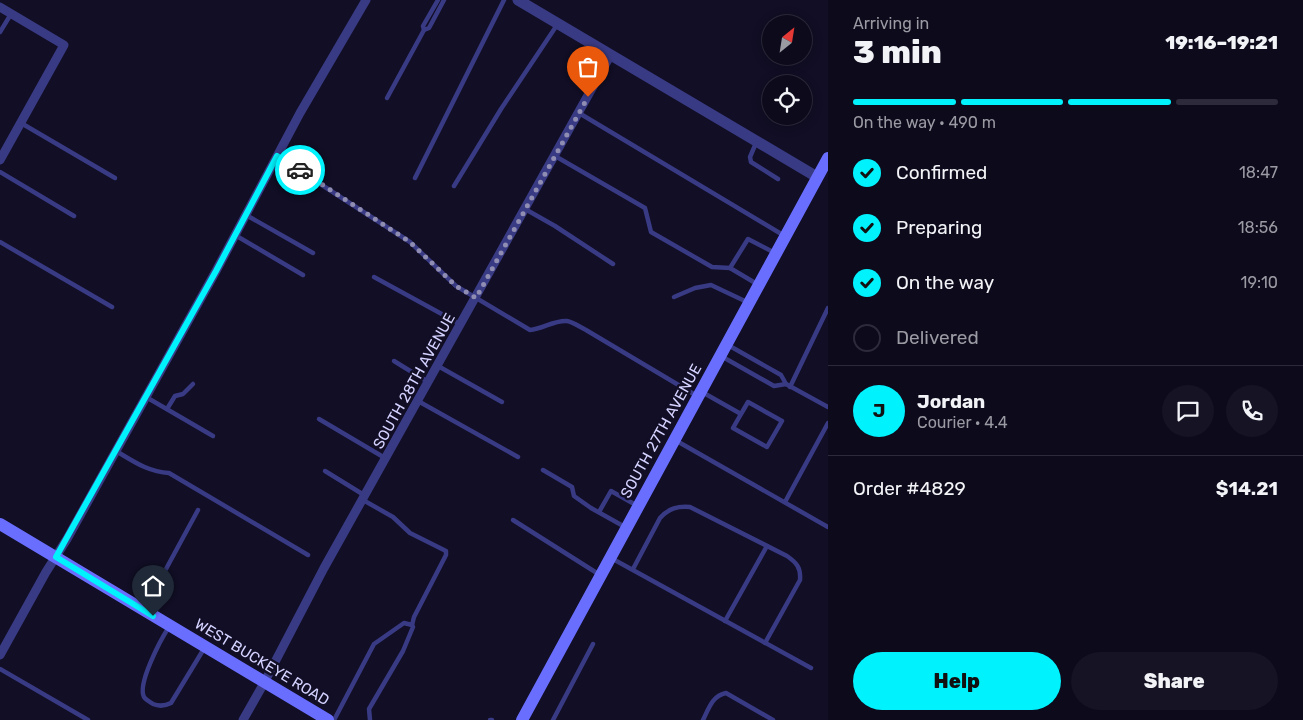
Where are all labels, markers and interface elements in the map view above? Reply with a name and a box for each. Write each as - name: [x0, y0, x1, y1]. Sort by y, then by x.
- text: Arriving in: [853, 14, 929, 33]
- north arrow: [762, 15, 812, 65]
- map controls: [762, 15, 812, 125]
- text: 19:16–19:21: [1165, 31, 1278, 54]
- text: 3 min: [853, 33, 942, 71]
- pin: [567, 46, 609, 97]
- icon: bag: [574, 53, 602, 81]
- button: locate: [762, 75, 812, 125]
- text: On the way · 490 m: [853, 113, 996, 132]
- courier: [275, 145, 325, 195]
- icon: car: [286, 156, 314, 184]
- icon: check: [853, 159, 881, 187]
- text: Confirmed: [896, 161, 987, 184]
- text: 18:47: [1239, 163, 1278, 182]
- icon: check: [853, 214, 881, 242]
- text: Preparing: [896, 216, 982, 239]
- text: 18:56: [1238, 218, 1278, 237]
- icon: check: [853, 269, 881, 297]
- text: On the way: [896, 271, 994, 294]
- text: 19:10: [1241, 273, 1278, 292]
- street label: SOUTH 28TH AVENUE: [369, 310, 459, 452]
- text: Delivered: [896, 326, 979, 349]
- street label: SOUTH 27TH AVENUE: [617, 361, 705, 501]
- button: chat: [1162, 385, 1214, 437]
- button: phone: [1226, 385, 1278, 437]
- text: Jordan: [917, 390, 985, 413]
- text: J: [873, 399, 885, 422]
- text: Courier · 4.4: [917, 413, 1008, 432]
- text: Order #4829: [853, 477, 966, 500]
- text: $14.21: [1216, 477, 1278, 500]
- pin: [132, 565, 174, 616]
- icon: home: [139, 572, 167, 600]
- street label: WEST BUCKEYE ROAD: [192, 615, 332, 709]
- button: Help: [853, 652, 1061, 710]
- button: Share: [1071, 652, 1278, 710]

